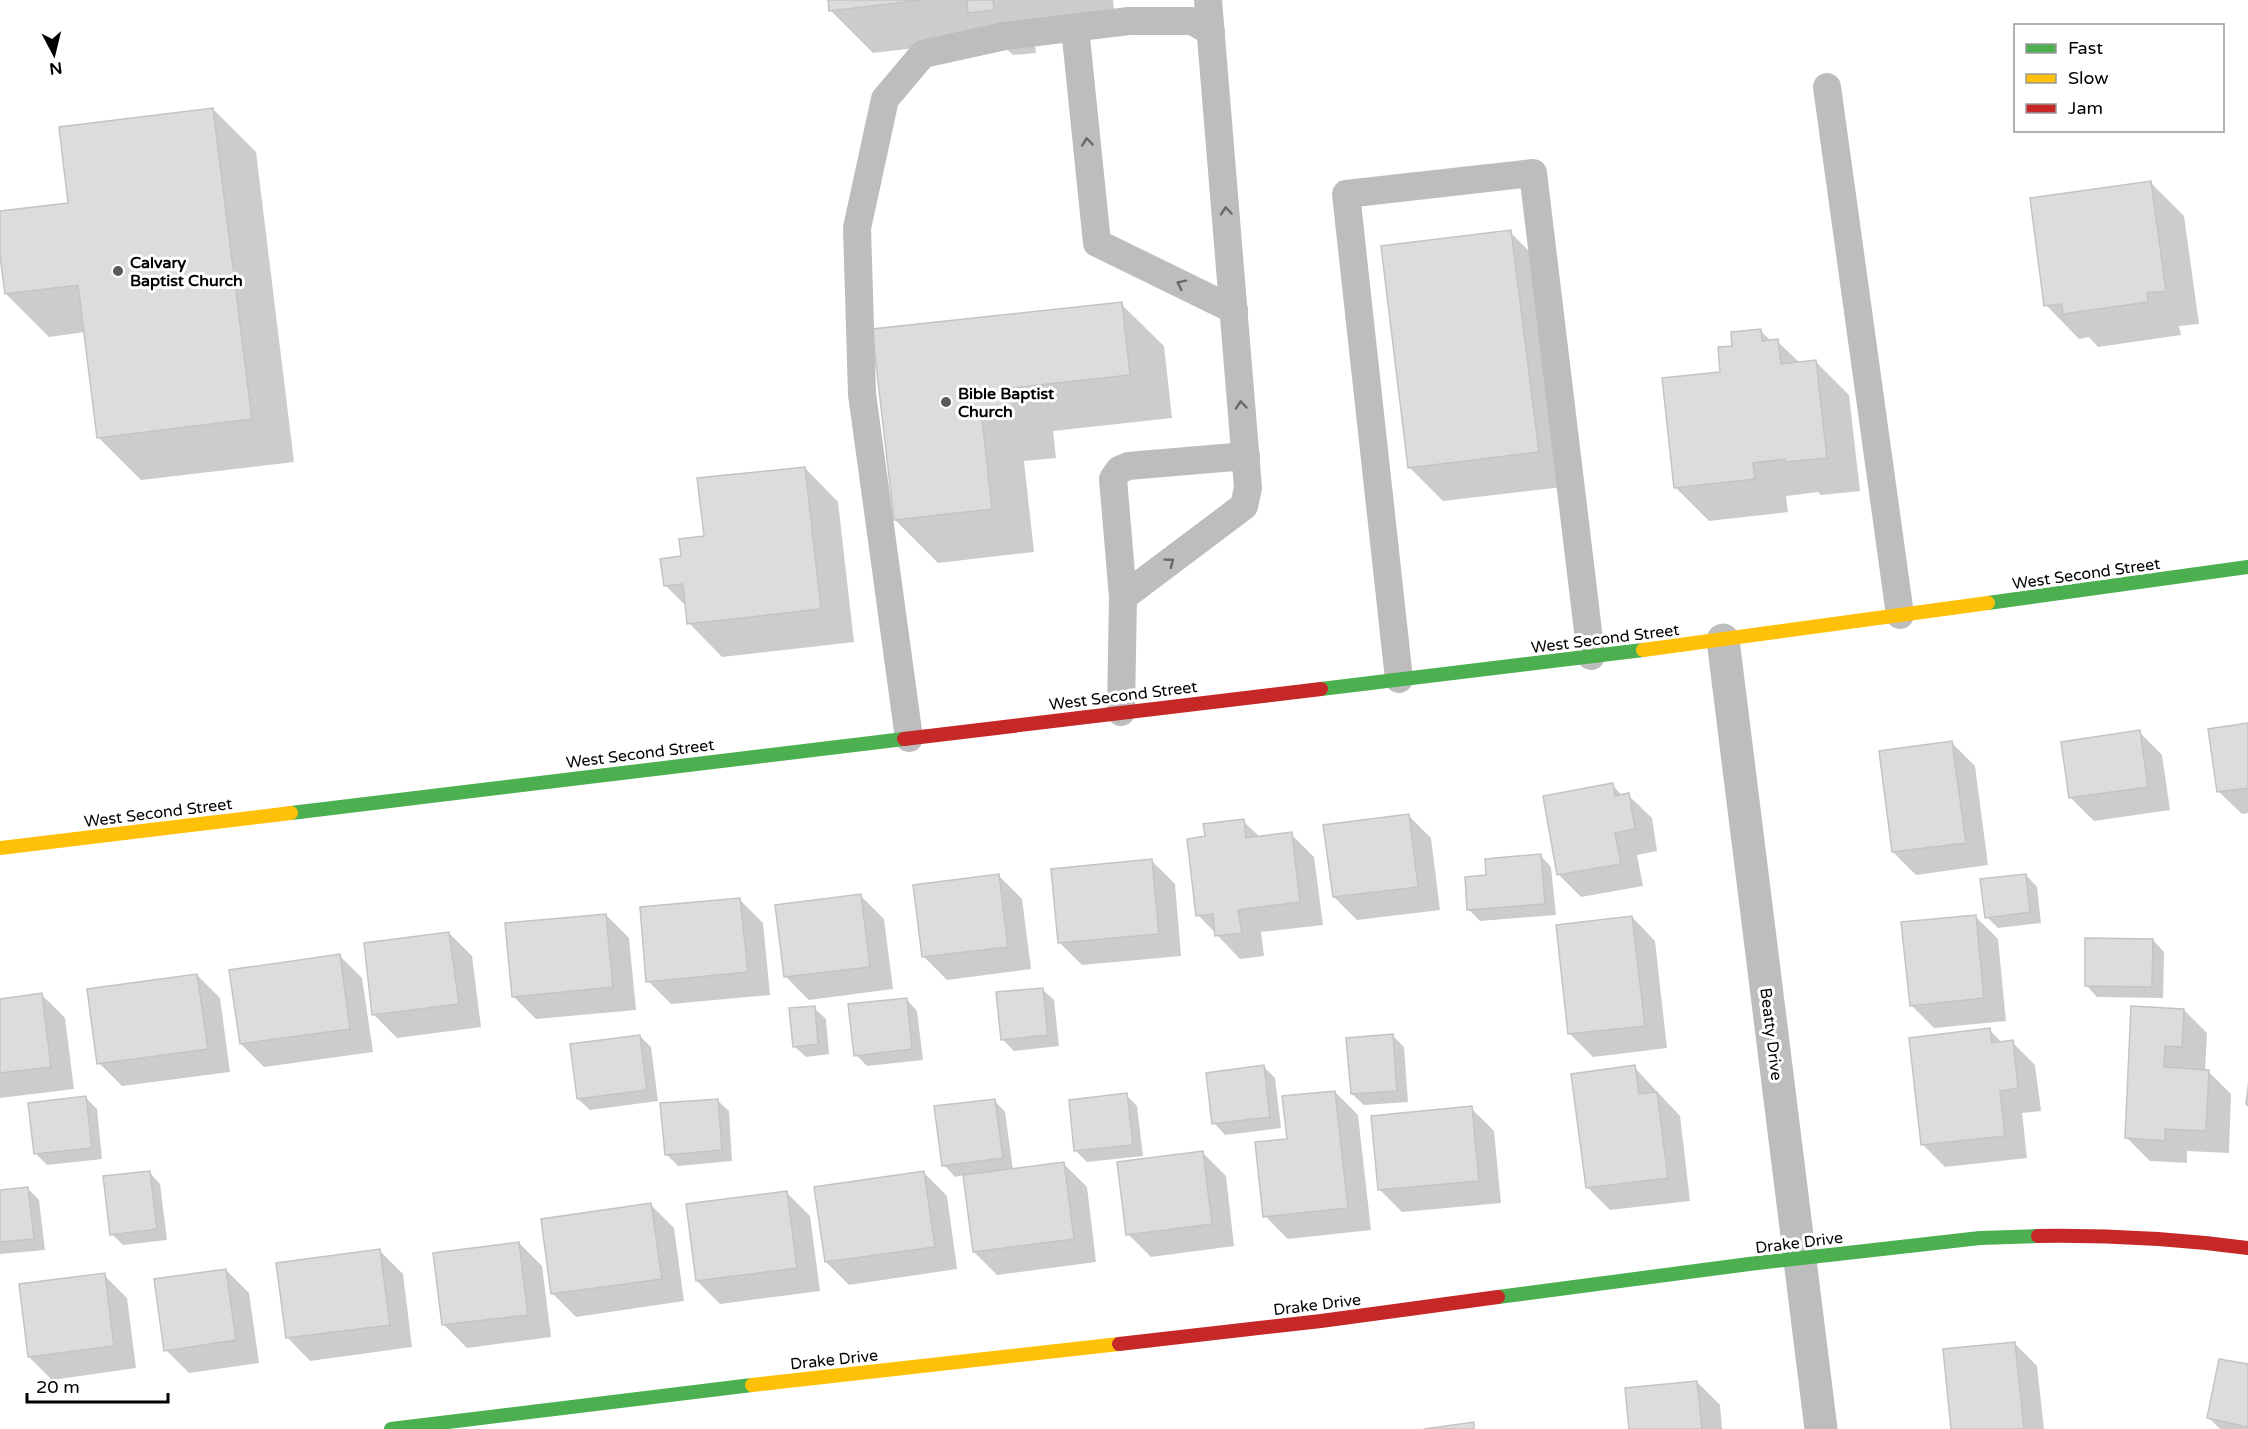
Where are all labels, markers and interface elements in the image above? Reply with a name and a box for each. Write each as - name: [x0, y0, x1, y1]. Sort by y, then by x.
- north arrow: [24, 24, 84, 84]
- legend: [2014, 24, 2224, 132]
- text: Fast: [2068, 37, 2103, 59]
- text: N: [48, 57, 63, 79]
- text: Slow: [2068, 67, 2109, 89]
- text: Jam: [2068, 97, 2103, 119]
- one-way arrow: [1081, 137, 1093, 146]
- one-way arrow: [1220, 206, 1233, 215]
- place label: Calvary Baptist Church: [130, 253, 243, 291]
- marker: Calvary Baptist Church: [111, 264, 125, 278]
- one-way arrow: [1177, 279, 1188, 291]
- place label: Bible Baptist Church: [958, 384, 1055, 422]
- marker: Bible Baptist Church: [939, 395, 953, 409]
- one-way arrow: [1235, 401, 1248, 410]
- street label: West Second Street: [2011, 554, 2161, 594]
- one-way arrow: [1163, 559, 1174, 570]
- street label: West Second Street: [1530, 620, 1680, 658]
- street label: West Second Street: [1048, 677, 1198, 715]
- street label: West Second Street: [565, 735, 715, 773]
- street label: West Second Street: [83, 794, 233, 832]
- street label: Beatty Drive: [1755, 987, 1787, 1082]
- street label: Drake Drive: [1754, 1228, 1844, 1258]
- street label: Drake Drive: [1272, 1290, 1362, 1320]
- street label: Drake Drive: [789, 1345, 879, 1375]
- scale bar: [27, 1366, 168, 1404]
- text: 20 m: [36, 1376, 80, 1398]

